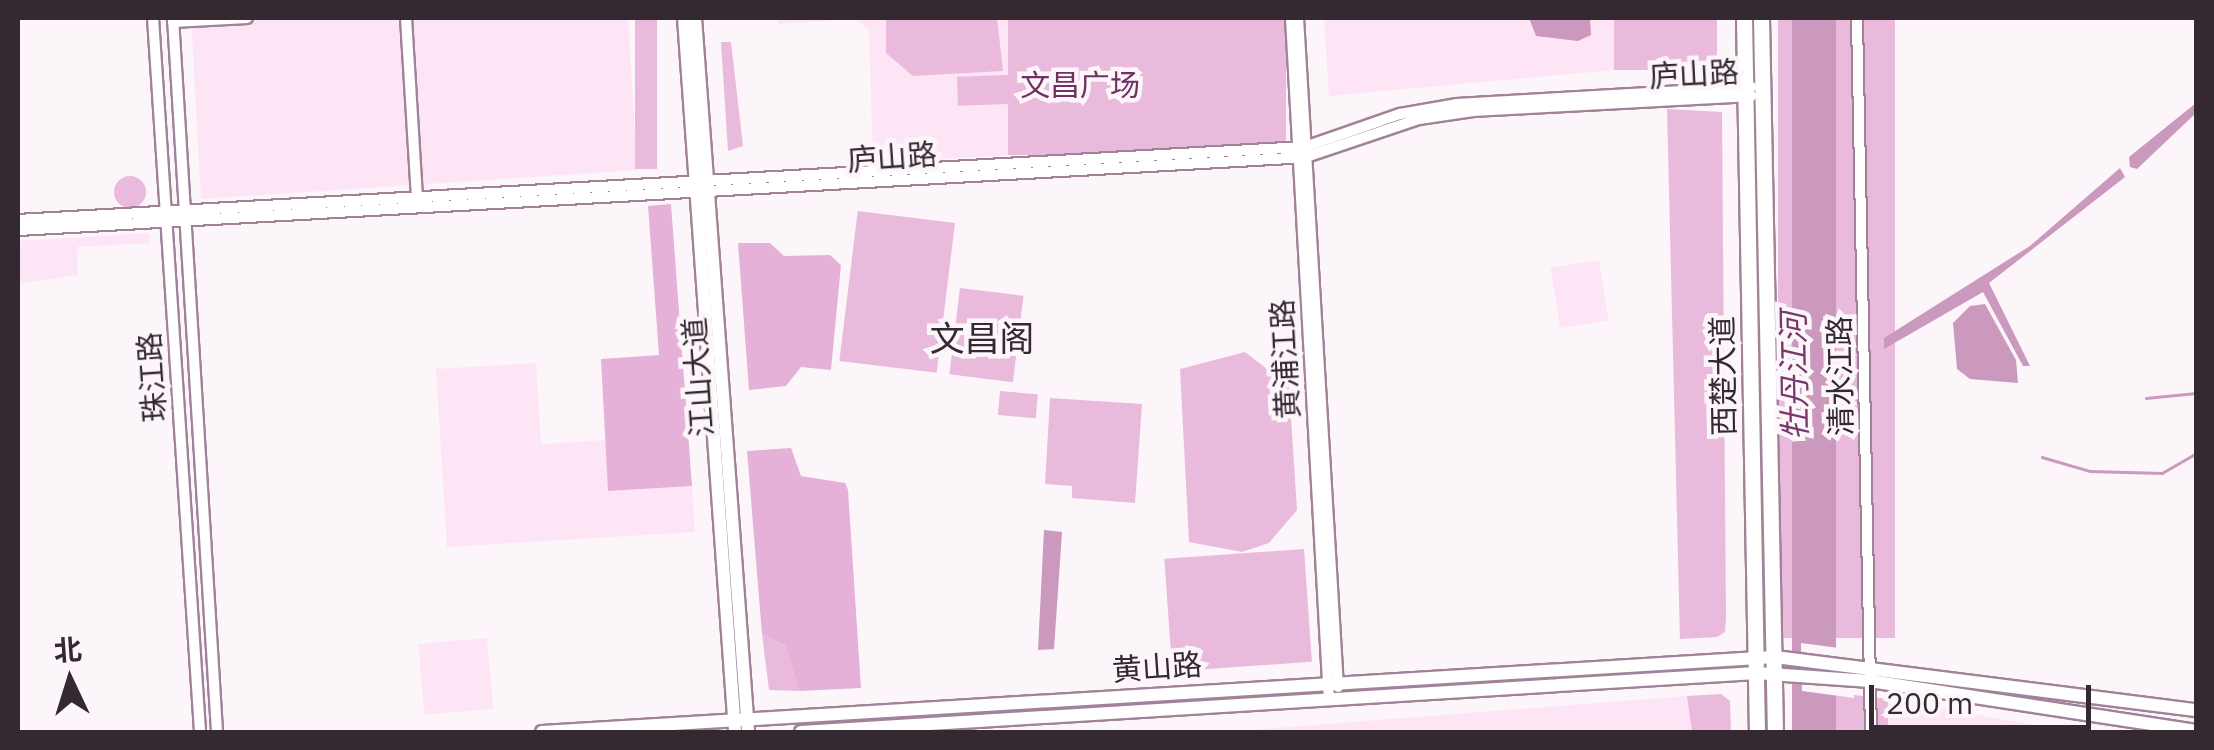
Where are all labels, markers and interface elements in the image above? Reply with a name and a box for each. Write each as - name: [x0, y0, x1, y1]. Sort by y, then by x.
- street label: 庐山路: [1648, 54, 1740, 94]
- park label: 文昌广场: [1020, 67, 1140, 103]
- street label: 庐山路: [846, 136, 938, 178]
- street label: 黄浦江路: [1264, 298, 1306, 420]
- water label: 牡丹江河: [1774, 312, 1814, 440]
- street label: 江山大道: [676, 316, 720, 438]
- street label: 西楚大道: [1704, 316, 1742, 436]
- street label: 清水江路: [1821, 316, 1859, 436]
- district label: 文昌阁: [930, 317, 1034, 359]
- street label: 珠江路: [131, 331, 173, 423]
- north arrow: [20, 630, 120, 730]
- text: 北: [53, 630, 83, 669]
- street label: 黄山路: [1111, 646, 1203, 688]
- scale bar: [1874, 665, 2096, 727]
- text: 200 m: [1886, 683, 1973, 722]

